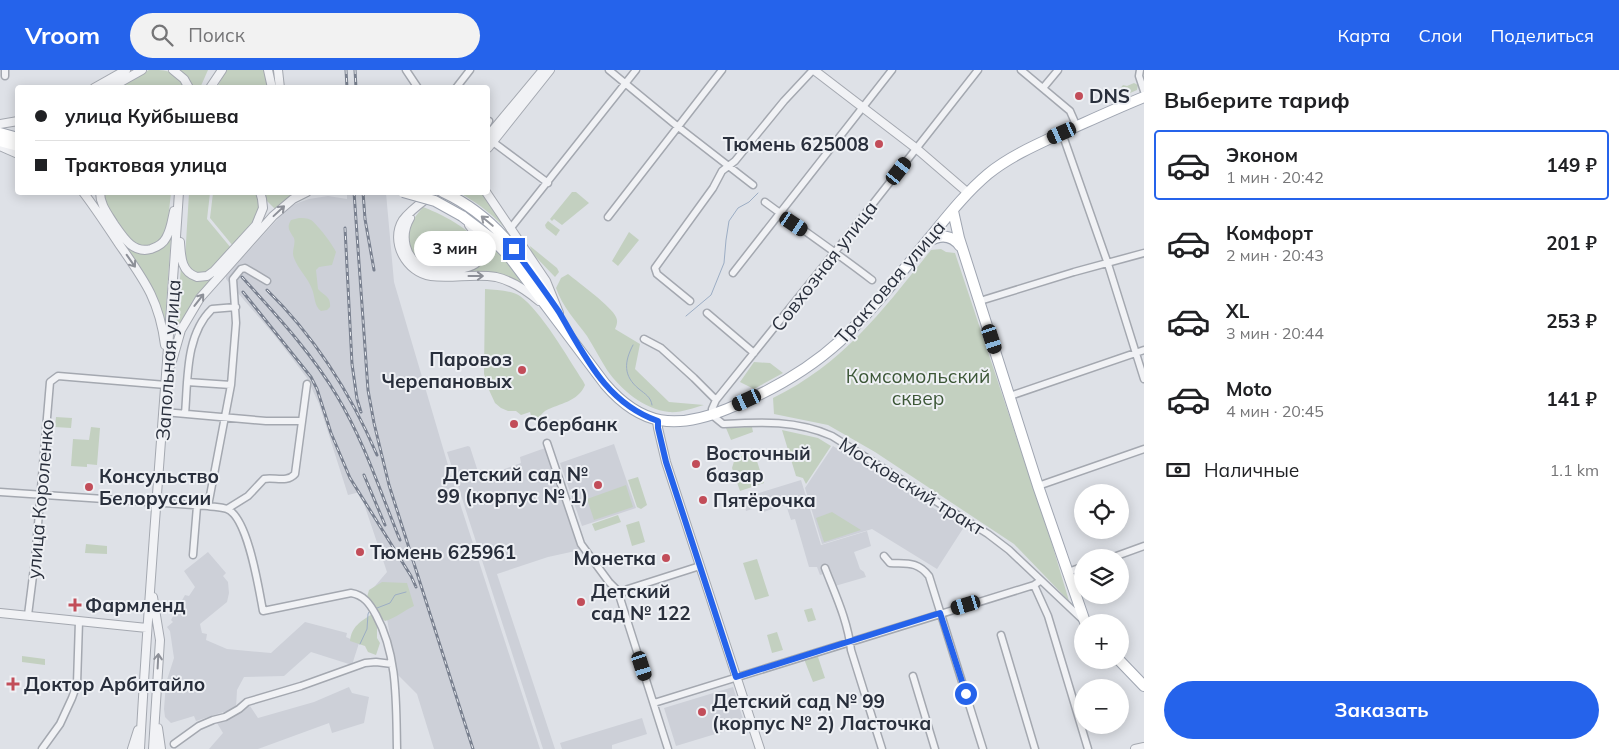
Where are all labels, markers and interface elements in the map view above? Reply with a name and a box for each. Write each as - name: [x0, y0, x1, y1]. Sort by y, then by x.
- search box: [130, 13, 480, 58]
- text: Vroom: [25, 20, 100, 50]
- icon: search: [148, 21, 176, 49]
- text: Поиск: [188, 23, 245, 47]
- text: Карта: [1338, 24, 1390, 47]
- text: Слои: [1418, 24, 1463, 47]
- text: Поделиться: [1491, 24, 1594, 47]
- place label: DNS: [1089, 84, 1130, 108]
- text: Выберите тариф: [1164, 86, 1350, 114]
- marker: DNS: [1073, 90, 1085, 102]
- text: улица Куйбышева: [65, 104, 239, 128]
- car: [1045, 120, 1078, 146]
- place label: Тюмень 625008: [723, 132, 869, 156]
- marker: Тюмень 625008: [873, 138, 885, 150]
- icon: car: [1166, 143, 1211, 188]
- text: Эконом: [1226, 143, 1298, 167]
- text: Трактовая улица: [65, 153, 227, 177]
- text: 149 ₽: [1546, 153, 1597, 177]
- car: [883, 155, 914, 187]
- text: 1 мин · 20:42: [1226, 167, 1324, 187]
- street label: Совхозная улица: [766, 196, 882, 336]
- one-way arrow: [273, 205, 285, 217]
- car: [777, 209, 810, 239]
- one-way arrow: [481, 215, 494, 226]
- street label: Трактовая улица: [830, 215, 950, 349]
- icon: car: [1166, 221, 1211, 266]
- text: Комфорт: [1226, 221, 1313, 245]
- text: 201 ₽: [1546, 231, 1597, 255]
- callout: 3 мин: [414, 232, 496, 266]
- text: 3 мин: [433, 238, 477, 258]
- route end: [503, 238, 525, 260]
- text: 2 мин · 20:43: [1226, 245, 1324, 265]
- one-way arrow: [126, 254, 136, 268]
- one-way arrow: [467, 271, 483, 281]
- street label: Запольная улица: [150, 279, 186, 441]
- one-way arrow: [194, 294, 205, 307]
- icon: car: [1166, 299, 1211, 344]
- text: XL: [1226, 299, 1249, 323]
- text: 253 ₽: [1546, 309, 1597, 333]
- car: [980, 322, 1003, 356]
- text: 3 мин · 20:44: [1226, 323, 1324, 343]
- place label: Паровоз Черепановых: [381, 347, 512, 393]
- marker: Паровоз Черепановых: [516, 364, 528, 376]
- park label: Комсомольский сквер: [846, 364, 990, 410]
- icon: car: [1166, 377, 1211, 422]
- text: Moto: [1226, 377, 1272, 401]
- car: [730, 387, 763, 413]
- text: 141 ₽: [1546, 387, 1597, 411]
- text: 4 мин · 20:45: [1226, 401, 1324, 421]
- place label: Сбербанк: [524, 412, 618, 436]
- street label: улица Короленко: [21, 418, 59, 580]
- marker: Сбербанк: [508, 418, 520, 430]
- street label: Московский тракт: [835, 432, 989, 541]
- place label: Восточный базар: [706, 441, 811, 487]
- icon: cash: [1164, 456, 1192, 484]
- marker: Восточный базар: [690, 458, 702, 470]
- text: Наличные: [1204, 458, 1299, 482]
- text: 1.1 km: [1550, 460, 1599, 480]
- place label: Детский сад № 99 (корпус № 1): [437, 462, 588, 508]
- place label: Консульство Белоруссии: [99, 464, 219, 510]
- marker: Детский сад № 99 (корпус № 1): [592, 479, 604, 491]
- marker: Консульство Белоруссии: [83, 481, 95, 493]
- map controls: [1074, 484, 1129, 734]
- button: locate: [1074, 484, 1129, 539]
- place label: Пятёрочка: [713, 488, 816, 512]
- marker: Пятёрочка: [697, 494, 709, 506]
- place label: Тюмень 625961: [370, 540, 516, 564]
- marker: Тюмень 625961: [354, 546, 366, 558]
- place label: Монетка: [573, 546, 656, 570]
- button: layers: [1074, 549, 1129, 604]
- marker: Монетка: [660, 552, 672, 564]
- place label: Детский сад № 122: [591, 579, 691, 625]
- place label: Фармленд: [85, 593, 186, 617]
- car: [949, 593, 982, 617]
- marker: Детский сад № 122: [575, 596, 587, 608]
- marker: Фармленд: [69, 599, 81, 611]
- button: +: [1074, 614, 1129, 669]
- car: [630, 649, 653, 683]
- one-way arrow: [154, 653, 163, 669]
- place label: Доктор Арбитайло: [24, 672, 205, 696]
- marker: Доктор Арбитайло: [6, 677, 20, 691]
- button: −: [1074, 679, 1129, 734]
- button: Заказать: [1164, 681, 1599, 739]
- route start: [955, 683, 977, 705]
- place label: Детский сад № 99 (корпус № 2) Ласточка: [712, 689, 931, 735]
- marker: Детский сад № 99 (корпус № 2) Ласточка: [696, 706, 708, 718]

